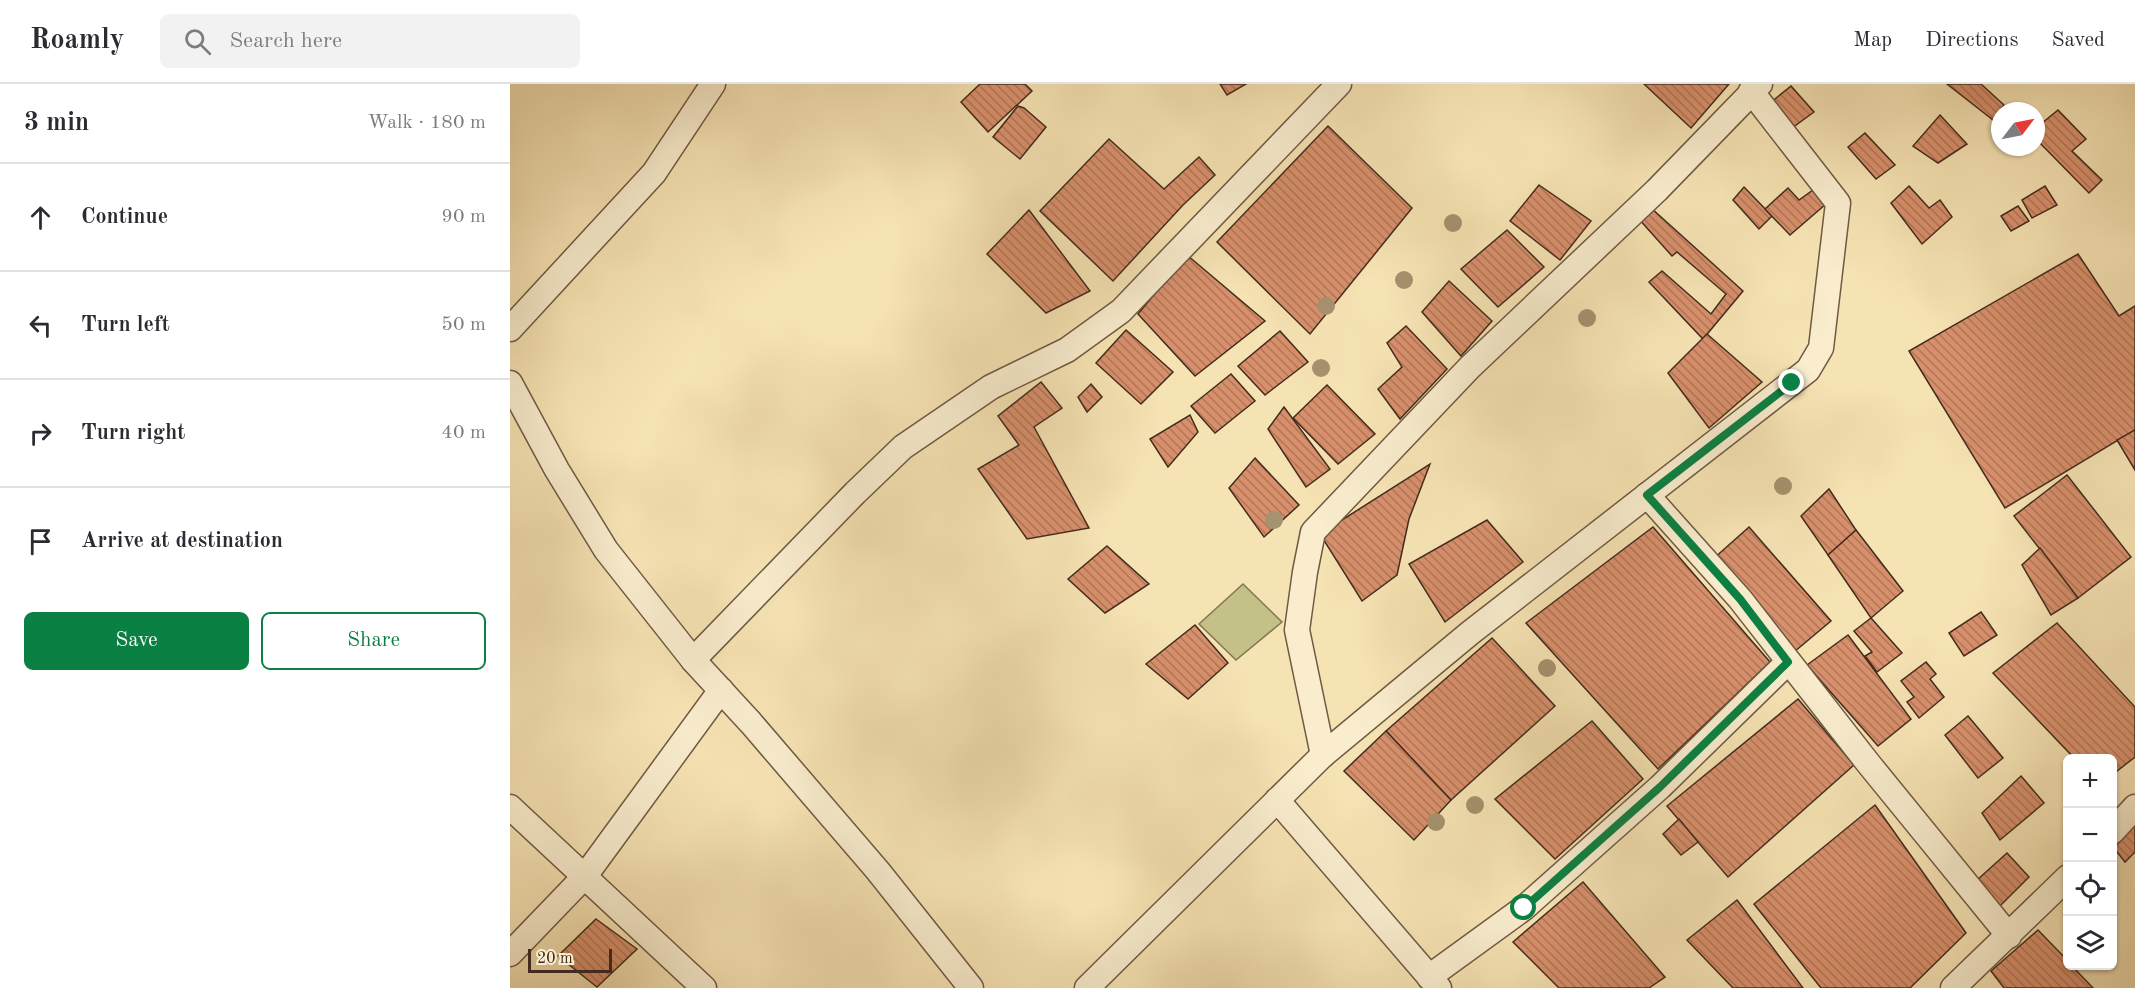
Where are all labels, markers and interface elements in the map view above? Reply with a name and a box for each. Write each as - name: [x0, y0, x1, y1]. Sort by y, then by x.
- search box: [160, 14, 580, 68]
- icon: search: [181, 25, 214, 58]
- text: Roamly: [30, 27, 124, 55]
- text: Search here: [229, 30, 342, 52]
- text: Map: [1853, 30, 1892, 51]
- text: Directions: [1925, 30, 2019, 51]
- text: Saved: [2052, 30, 2105, 51]
- north arrow: [1991, 102, 2045, 156]
- text: 3 min: [24, 110, 89, 136]
- text: Walk · 180 m: [367, 113, 486, 133]
- icon: ahead: [24, 201, 57, 234]
- text: Continue: [81, 206, 168, 228]
- text: 90 m: [441, 207, 486, 227]
- icon: left: [24, 309, 57, 342]
- text: Turn left: [81, 314, 170, 336]
- text: 50 m: [441, 315, 486, 335]
- route end: [1778, 369, 1804, 395]
- icon: right: [24, 417, 57, 450]
- text: Turn right: [81, 422, 185, 444]
- text: 40 m: [441, 423, 486, 443]
- icon: arrive: [24, 525, 57, 558]
- text: Arrive at destination: [81, 530, 283, 552]
- button: Save: [24, 612, 249, 670]
- button: Share: [261, 612, 486, 670]
- map controls: [2063, 754, 2117, 970]
- button: +: [2063, 754, 2117, 808]
- button: −: [2063, 808, 2117, 862]
- button: locate: [2063, 862, 2117, 916]
- route start: [1510, 894, 1536, 920]
- button: layers: [2063, 916, 2117, 970]
- scale bar: [528, 946, 612, 974]
- text: 20 m: [537, 951, 573, 967]

